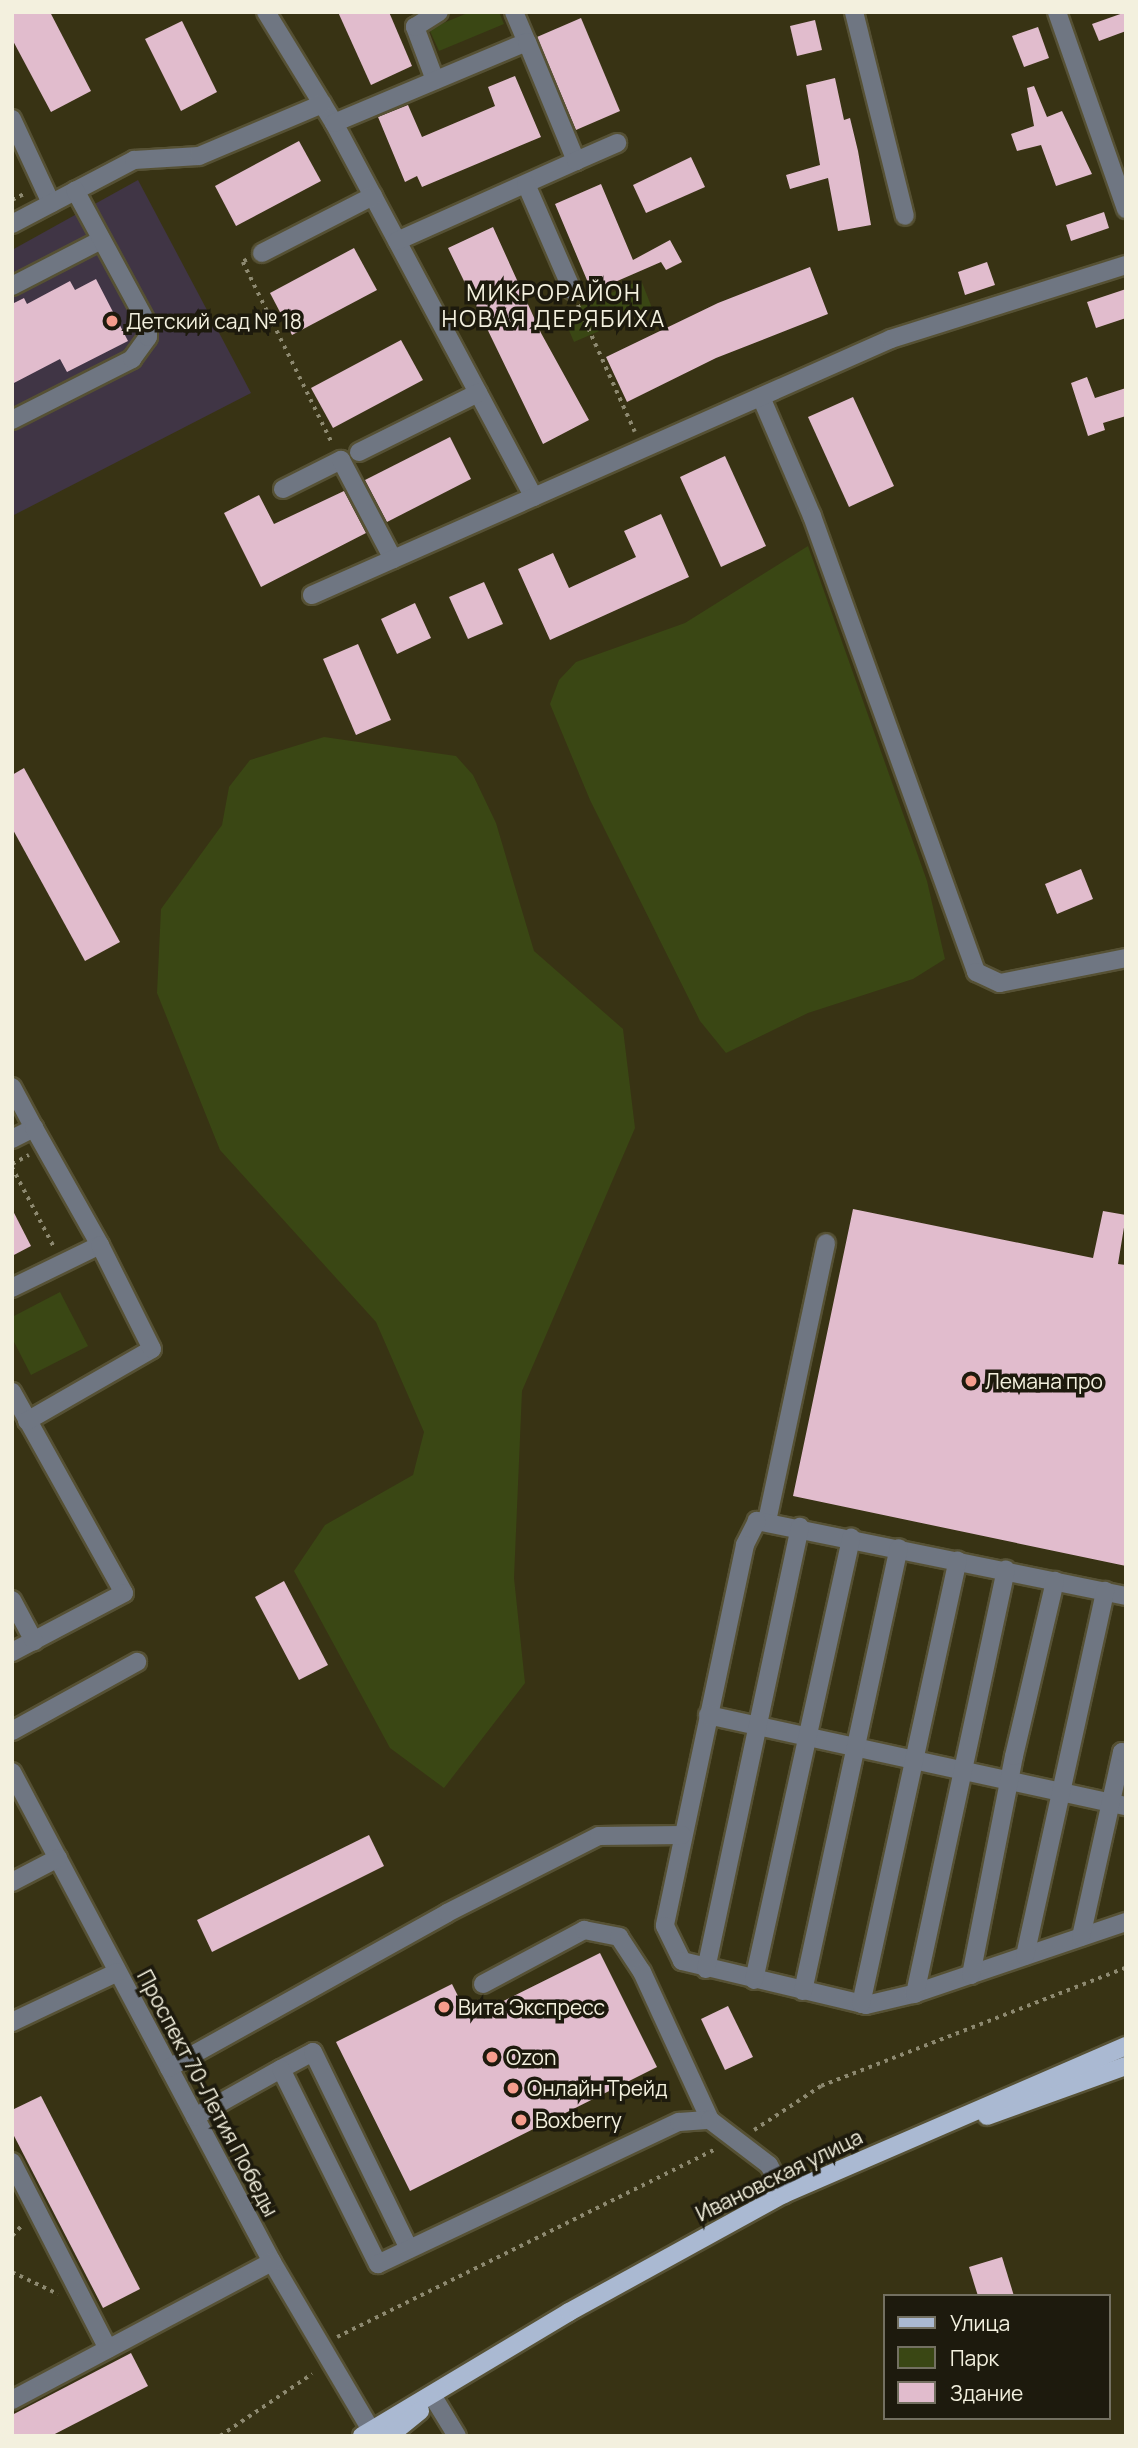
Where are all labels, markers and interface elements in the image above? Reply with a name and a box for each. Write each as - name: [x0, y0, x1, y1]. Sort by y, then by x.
- district label: МИКРОРАЙОН НОВАЯ ДЕРЯБИХА: [443, 278, 665, 332]
- place label: Детский сад № 18: [126, 308, 302, 334]
- marker: Детский сад № 18: [104, 313, 120, 329]
- place label: Лемана про: [985, 1368, 1103, 1394]
- marker: Лемана про: [963, 1373, 979, 1389]
- street label: Проспект 70-Летия Победы: [132, 1965, 284, 2221]
- place label: Вита Экспресс: [458, 1994, 605, 2020]
- marker: Вита Экспресс: [436, 1999, 452, 2015]
- place label: Ozon: [506, 2044, 556, 2070]
- marker: Ozon: [484, 2049, 500, 2065]
- place label: Онлайн Трейд: [527, 2075, 668, 2101]
- marker: Онлайн Трейд: [505, 2080, 521, 2096]
- place label: Boxberry: [535, 2107, 622, 2133]
- marker: Boxberry: [513, 2112, 529, 2128]
- street label: Ивановская улица: [692, 2124, 866, 2226]
- legend: [883, 2294, 1110, 2420]
- text: Улица: [950, 2309, 1010, 2337]
- text: Парк: [950, 2344, 999, 2372]
- text: Здание: [950, 2379, 1023, 2407]

